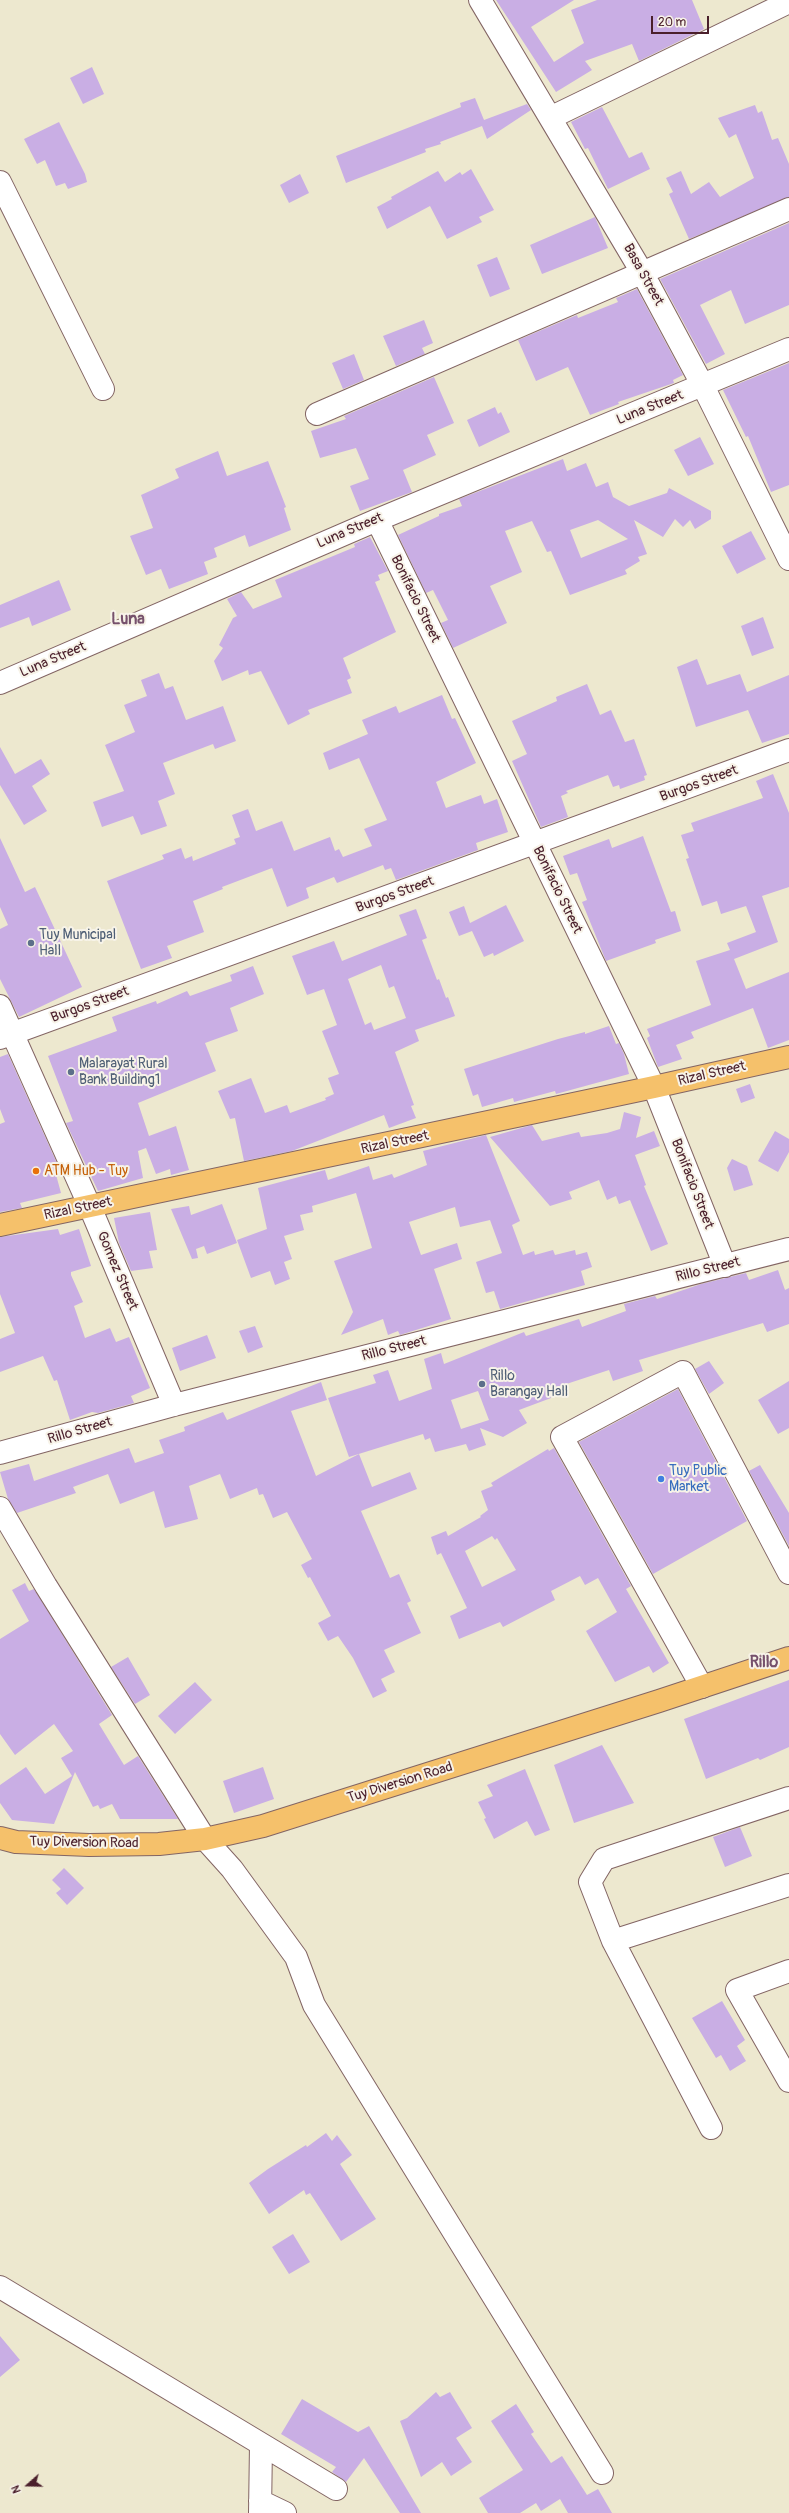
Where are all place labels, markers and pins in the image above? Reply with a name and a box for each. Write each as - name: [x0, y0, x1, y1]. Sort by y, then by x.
- place label: Tuy Municipal Hall: [39, 927, 116, 960]
- marker: Tuy Municipal Hall: [26, 938, 36, 948]
- place label: Malarayat Rural Bank Building1: [79, 1056, 168, 1088]
- marker: Malarayat Rural Bank Building1: [66, 1067, 76, 1077]
- place label: ATM Hub - Tuy: [44, 1163, 128, 1179]
- marker: ATM Hub - Tuy: [31, 1166, 41, 1176]
- place label: Rillo Barangay Hall: [490, 1368, 568, 1400]
- marker: Rillo Barangay Hall: [477, 1379, 487, 1389]
- place label: Tuy Public Market: [669, 1463, 727, 1496]
- marker: Tuy Public Market: [656, 1474, 666, 1484]

